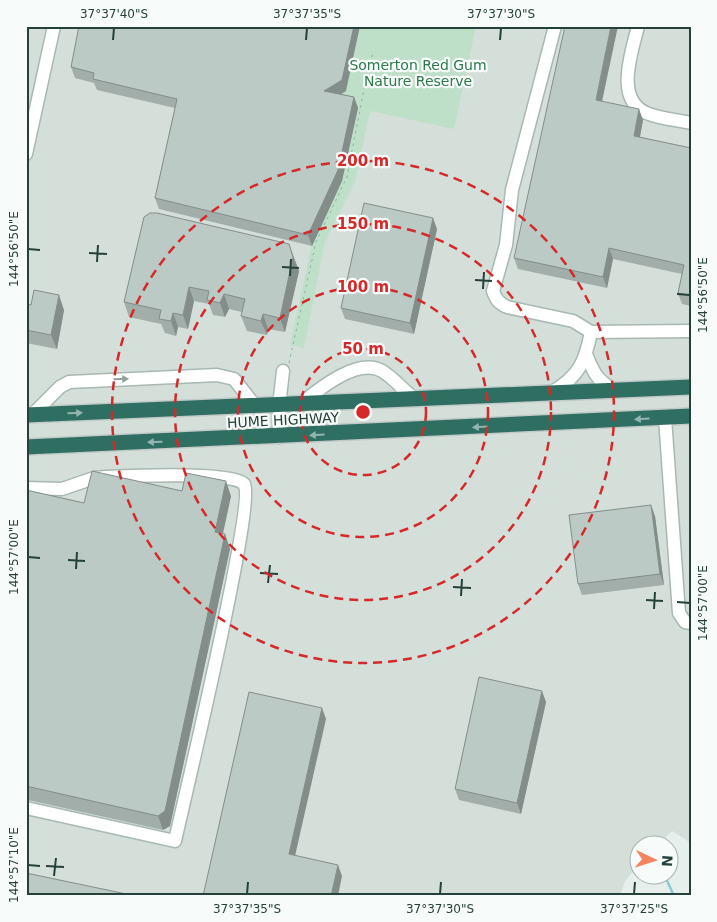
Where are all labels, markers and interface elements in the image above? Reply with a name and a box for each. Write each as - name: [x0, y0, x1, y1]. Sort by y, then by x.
- text: 37°37'40"S: [80, 7, 148, 21]
- text: 37°37'35"S: [273, 7, 341, 21]
- text: 37°37'30"S: [467, 7, 535, 21]
- park label: Somerton Red Gum Nature Reserve: [349, 57, 487, 89]
- text: 200 m: [337, 152, 389, 170]
- text: 144°56'50"E: [7, 211, 21, 287]
- text: 150 m: [337, 215, 389, 233]
- text: 144°56'50"E: [696, 257, 710, 333]
- text: 100 m: [337, 278, 389, 296]
- text: 50 m: [342, 340, 384, 358]
- one-way arrow: [113, 375, 129, 383]
- centre of rings: [354, 403, 372, 421]
- one-way arrow: [67, 409, 83, 417]
- street label: HUME HIGHWAY: [227, 409, 340, 431]
- one-way arrow: [634, 415, 650, 423]
- one-way arrow: [471, 423, 487, 431]
- one-way arrow: [309, 431, 325, 439]
- one-way arrow: [147, 438, 163, 446]
- text: 144°57'00"E: [7, 519, 21, 595]
- text: 144°57'00"E: [696, 565, 710, 641]
- text: 144°57'10"E: [7, 827, 21, 903]
- north arrow: [630, 834, 680, 884]
- text: N: [659, 855, 675, 867]
- text: 37°37'35"S: [213, 902, 281, 916]
- text: 37°37'30"S: [406, 902, 474, 916]
- text: 37°37'25"S: [600, 902, 668, 916]

